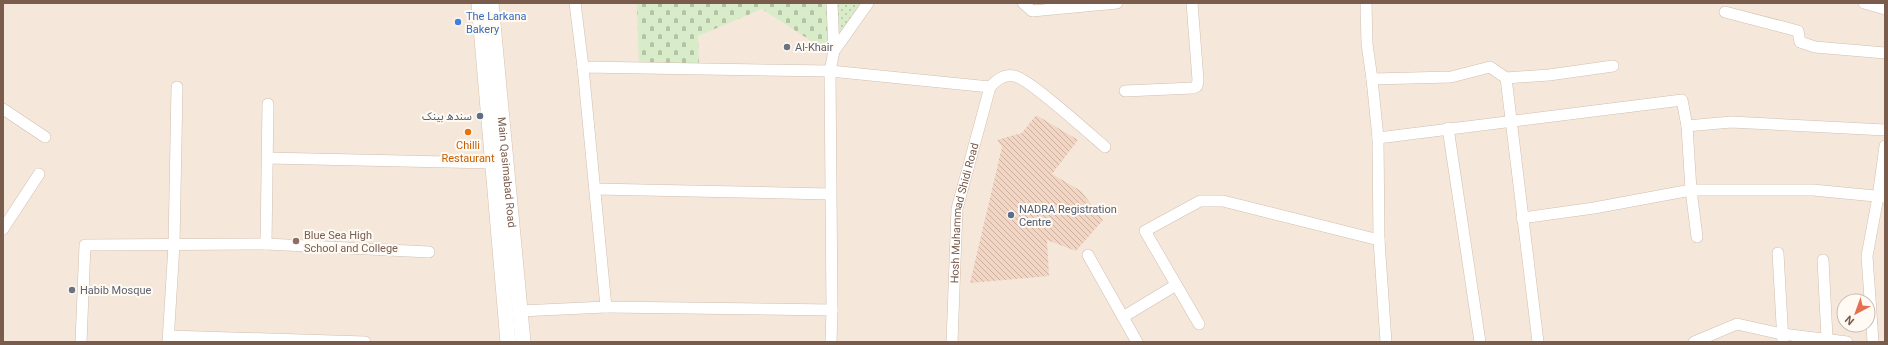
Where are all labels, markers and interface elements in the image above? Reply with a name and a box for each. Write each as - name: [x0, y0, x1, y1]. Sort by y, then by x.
- place label: The Larkana Bakery: [466, 10, 526, 36]
- marker: The Larkana Bakery: [453, 17, 463, 27]
- place label: Al-Khair: [795, 41, 834, 54]
- marker: Al-Khair: [782, 42, 792, 52]
- place label: سندھ بینک: [422, 110, 472, 123]
- marker: سندھ بینک: [475, 111, 485, 121]
- street label: Main Qasimabad Road: [495, 116, 519, 228]
- marker: Chilli Restaurant: [463, 127, 473, 137]
- place label: Chilli Restaurant: [441, 139, 495, 165]
- street label: Hosh Muhammad Shidi Road: [948, 141, 981, 284]
- place label: NADRA Registration Centre: [1019, 203, 1117, 229]
- marker: NADRA Registration Centre: [1006, 210, 1016, 220]
- place label: Blue Sea High School and College: [304, 229, 398, 255]
- marker: Blue Sea High School and College: [291, 236, 301, 246]
- place label: Habib Mosque: [80, 284, 151, 297]
- marker: Habib Mosque: [67, 285, 77, 295]
- north arrow: [1836, 293, 1876, 333]
- text: N: [1842, 313, 1857, 328]

